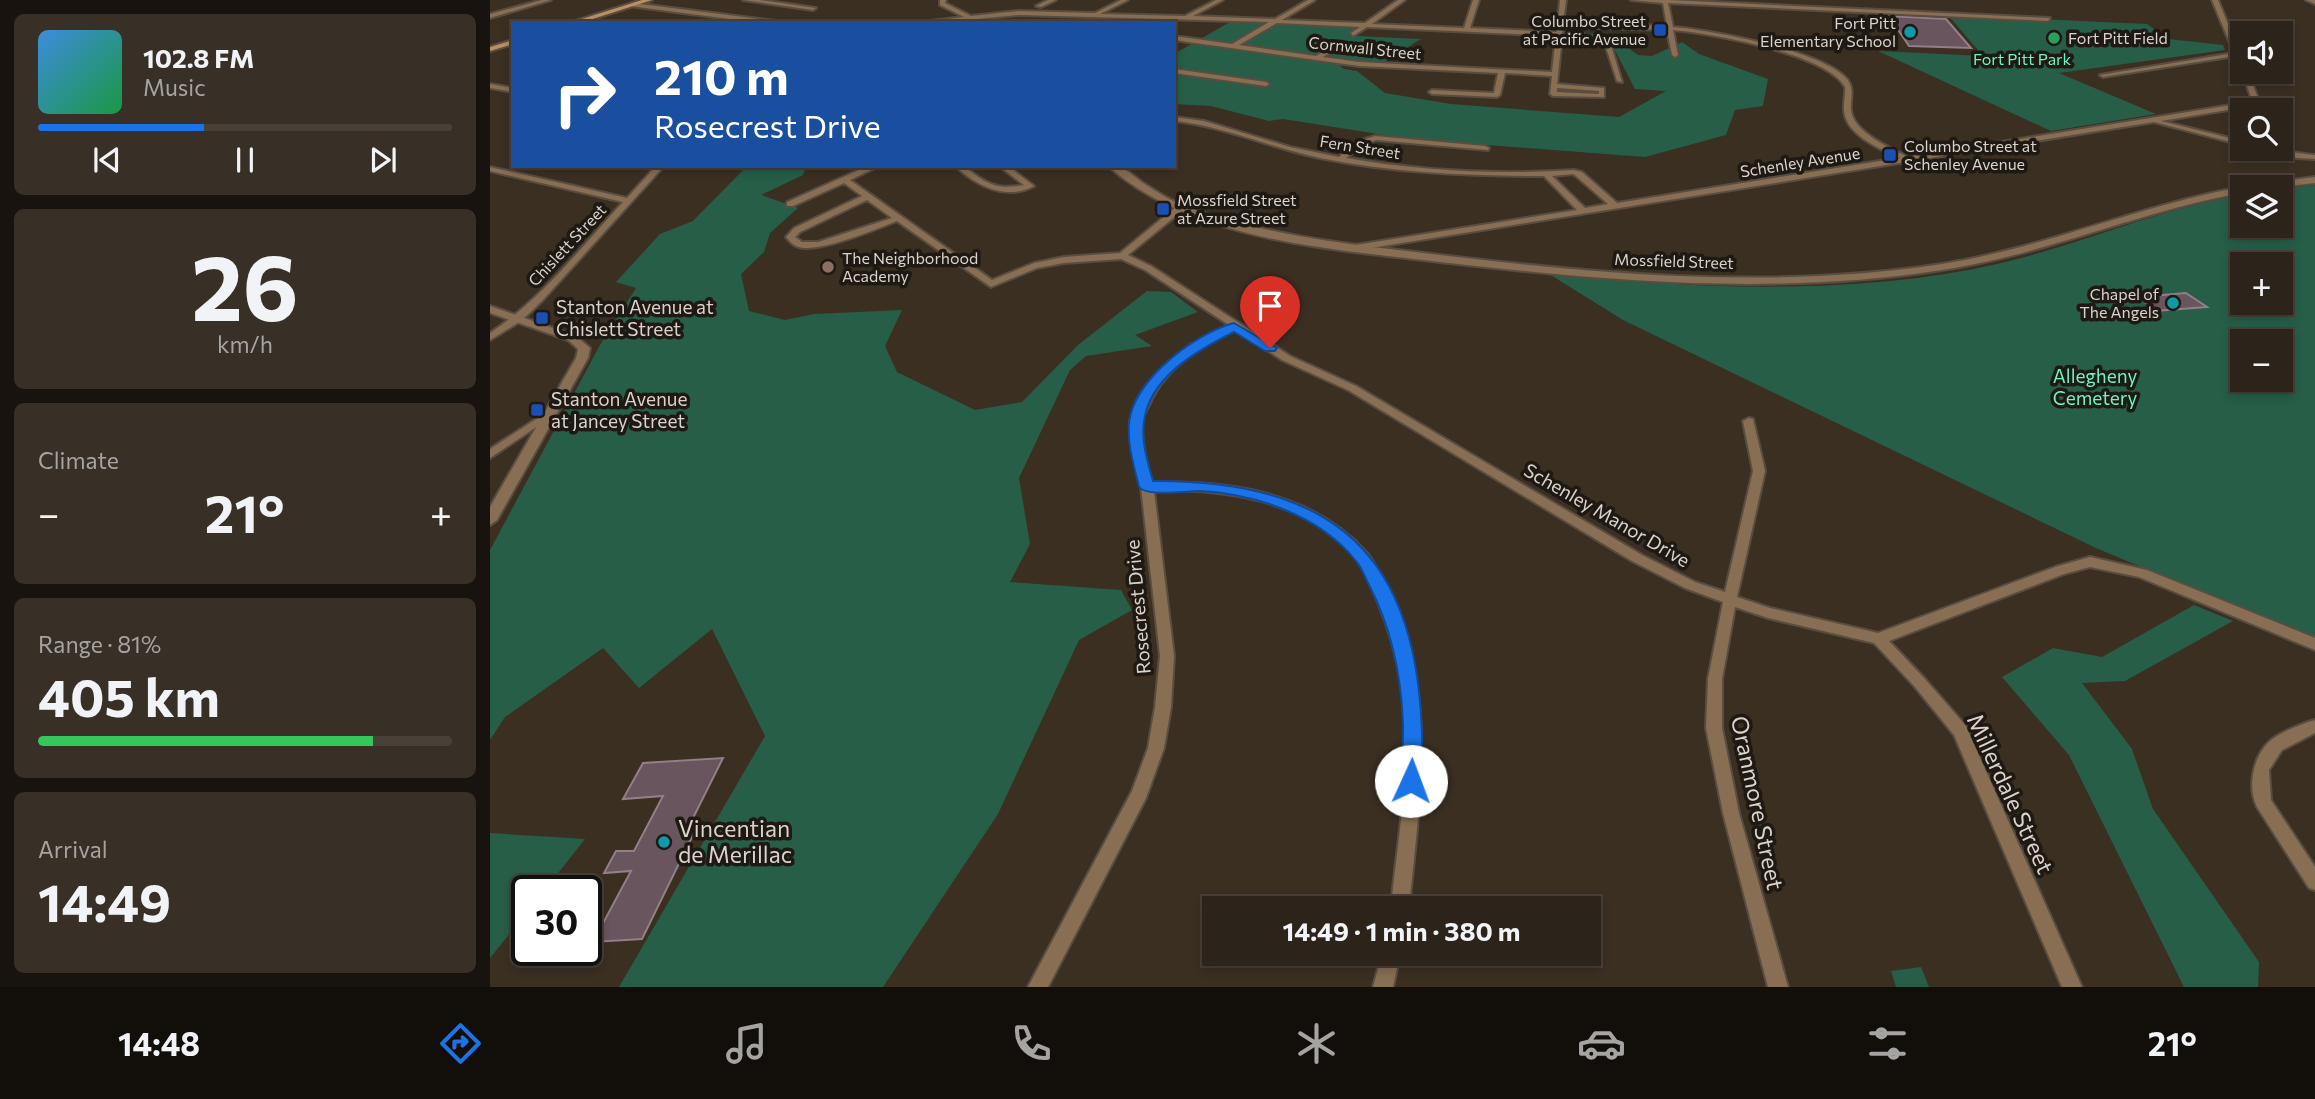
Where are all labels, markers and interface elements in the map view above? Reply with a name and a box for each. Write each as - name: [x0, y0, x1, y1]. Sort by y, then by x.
- place label: Columbo Street at Pacific Avenue: [1523, 11, 1646, 48]
- place label: Fort Pitt Elementary School: [1760, 13, 1896, 50]
- map controls: [2230, 21, 2293, 392]
- button: sound: [2230, 21, 2293, 84]
- marker: Columbo Street at Pacific Avenue: [1652, 22, 1668, 38]
- marker: Fort Pitt Elementary School: [1902, 24, 1918, 40]
- place label: Fort Pitt Field: [2068, 28, 2168, 47]
- marker: Fort Pitt Field: [2046, 30, 2062, 46]
- street label: Cornwall Street: [1308, 32, 1423, 63]
- text: 102.8 FM: [143, 42, 254, 73]
- text: 210 m: [654, 45, 789, 105]
- icon: right: [539, 49, 630, 140]
- park label: Fort Pitt Park: [1973, 49, 2071, 68]
- text: Music: [143, 73, 206, 101]
- button: search: [2230, 98, 2293, 161]
- text: Rosecrest Drive: [654, 105, 881, 145]
- street label: Fern Street: [1319, 131, 1402, 162]
- place label: Columbo Street at Schenley Avenue: [1904, 136, 2037, 173]
- icon: previous: [88, 141, 126, 179]
- icon: pause: [226, 141, 264, 179]
- icon: next: [364, 141, 402, 179]
- street label: Schenley Avenue: [1739, 143, 1861, 180]
- marker: Columbo Street at Schenley Avenue: [1882, 147, 1898, 163]
- button: layers: [2230, 175, 2293, 238]
- place label: Mossfield Street at Azure Street: [1177, 190, 1297, 227]
- street label: Chislett Street: [524, 199, 610, 290]
- marker: Mossfield Street at Azure Street: [1155, 201, 1171, 217]
- text: 26: [191, 228, 299, 340]
- place label: The Neighborhood Academy: [842, 248, 978, 285]
- street label: Mossfield Street: [1614, 249, 1735, 272]
- button: +: [2230, 252, 2293, 315]
- marker: The Neighborhood Academy: [820, 259, 836, 275]
- pin: [1240, 276, 1300, 348]
- place label: Chapel of The Angels: [2080, 284, 2160, 321]
- icon: arrive: [1251, 287, 1289, 325]
- place label: Stanton Avenue at Chislett Street: [556, 295, 714, 340]
- marker: Chapel of The Angels: [2165, 295, 2181, 311]
- marker: Stanton Avenue at Chislett Street: [534, 310, 550, 326]
- button: −: [2230, 329, 2293, 392]
- text: km/h: [217, 330, 273, 358]
- park label: Allegheny Cemetery: [2053, 364, 2137, 409]
- place label: Stanton Avenue at Jancey Street: [551, 387, 687, 432]
- marker: Stanton Avenue at Jancey Street: [529, 402, 545, 418]
- text: Climate: [38, 446, 119, 474]
- street label: Schenley Manor Drive: [1520, 458, 1694, 571]
- text: 21°: [205, 480, 284, 544]
- text: −: [38, 489, 60, 536]
- text: +: [430, 489, 452, 536]
- street label: Rosecrest Drive: [1120, 539, 1155, 675]
- text: Range · 81%: [38, 630, 161, 658]
- text: 405 km: [38, 664, 220, 728]
- street label: Millerdale Street: [1962, 709, 2060, 878]
- street label: Oranmore Street: [1726, 713, 1790, 892]
- position arrow: [1374, 744, 1448, 818]
- place label: Vincentian de Merillac: [678, 814, 792, 868]
- marker: Vincentian de Merillac: [656, 834, 672, 850]
- text: Arrival: [38, 835, 108, 863]
- text: 14:49: [38, 869, 171, 933]
- speed limit sign: 30: [511, 875, 602, 966]
- text: 14:49 · 1 min · 380 m: [1282, 915, 1521, 946]
- icon: directions: [436, 1019, 485, 1068]
- icon: music: [722, 1019, 771, 1068]
- icon: phone: [1007, 1019, 1056, 1068]
- icon: climate: [1292, 1019, 1341, 1068]
- icon: car: [1577, 1019, 1626, 1068]
- icon: filters: [1863, 1019, 1912, 1068]
- text: 14:48: [118, 1023, 200, 1063]
- text: 21°: [2148, 1023, 2197, 1063]

